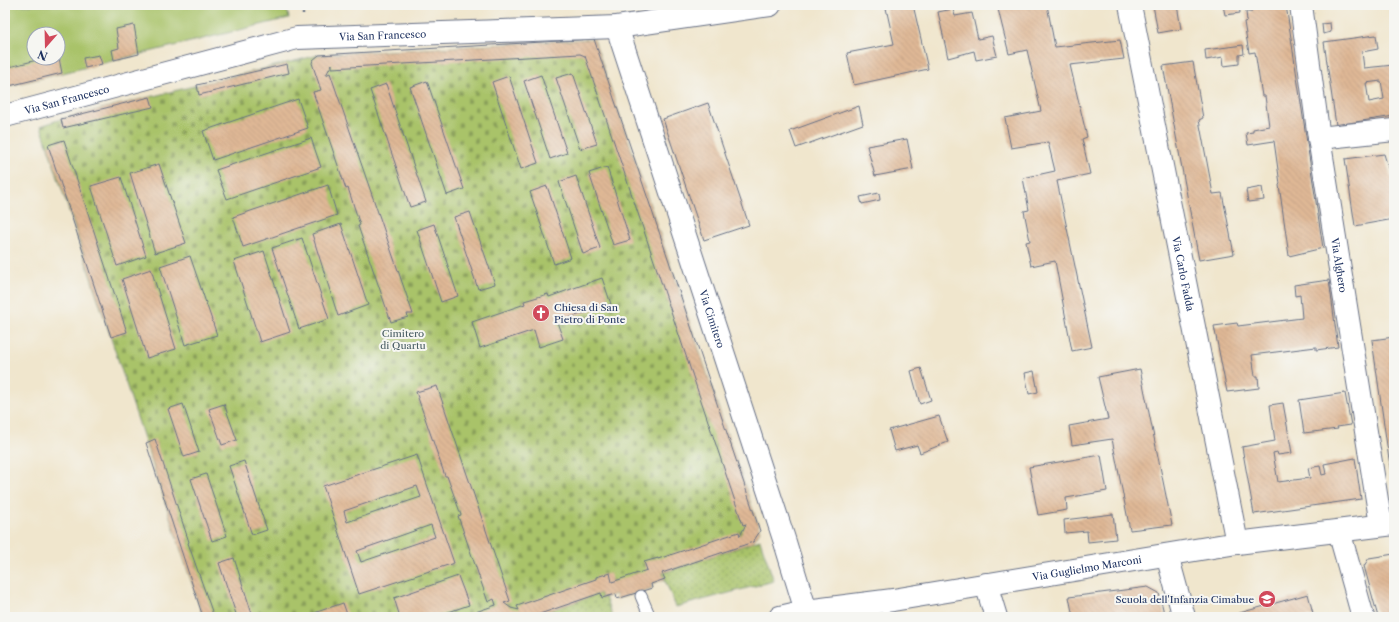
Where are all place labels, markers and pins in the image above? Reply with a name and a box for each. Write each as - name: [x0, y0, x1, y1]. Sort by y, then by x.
- place label: Chiesa di San Pietro di Ponte: [554, 301, 626, 326]
- church icon: Chiesa di San Pietro di Ponte: [531, 303, 551, 323]
- school or university icon: Scuola dell'Infanzia Cimabue: [1257, 589, 1277, 609]
- place label: Scuola dell'Infanzia Cimabue: [1116, 593, 1254, 606]

